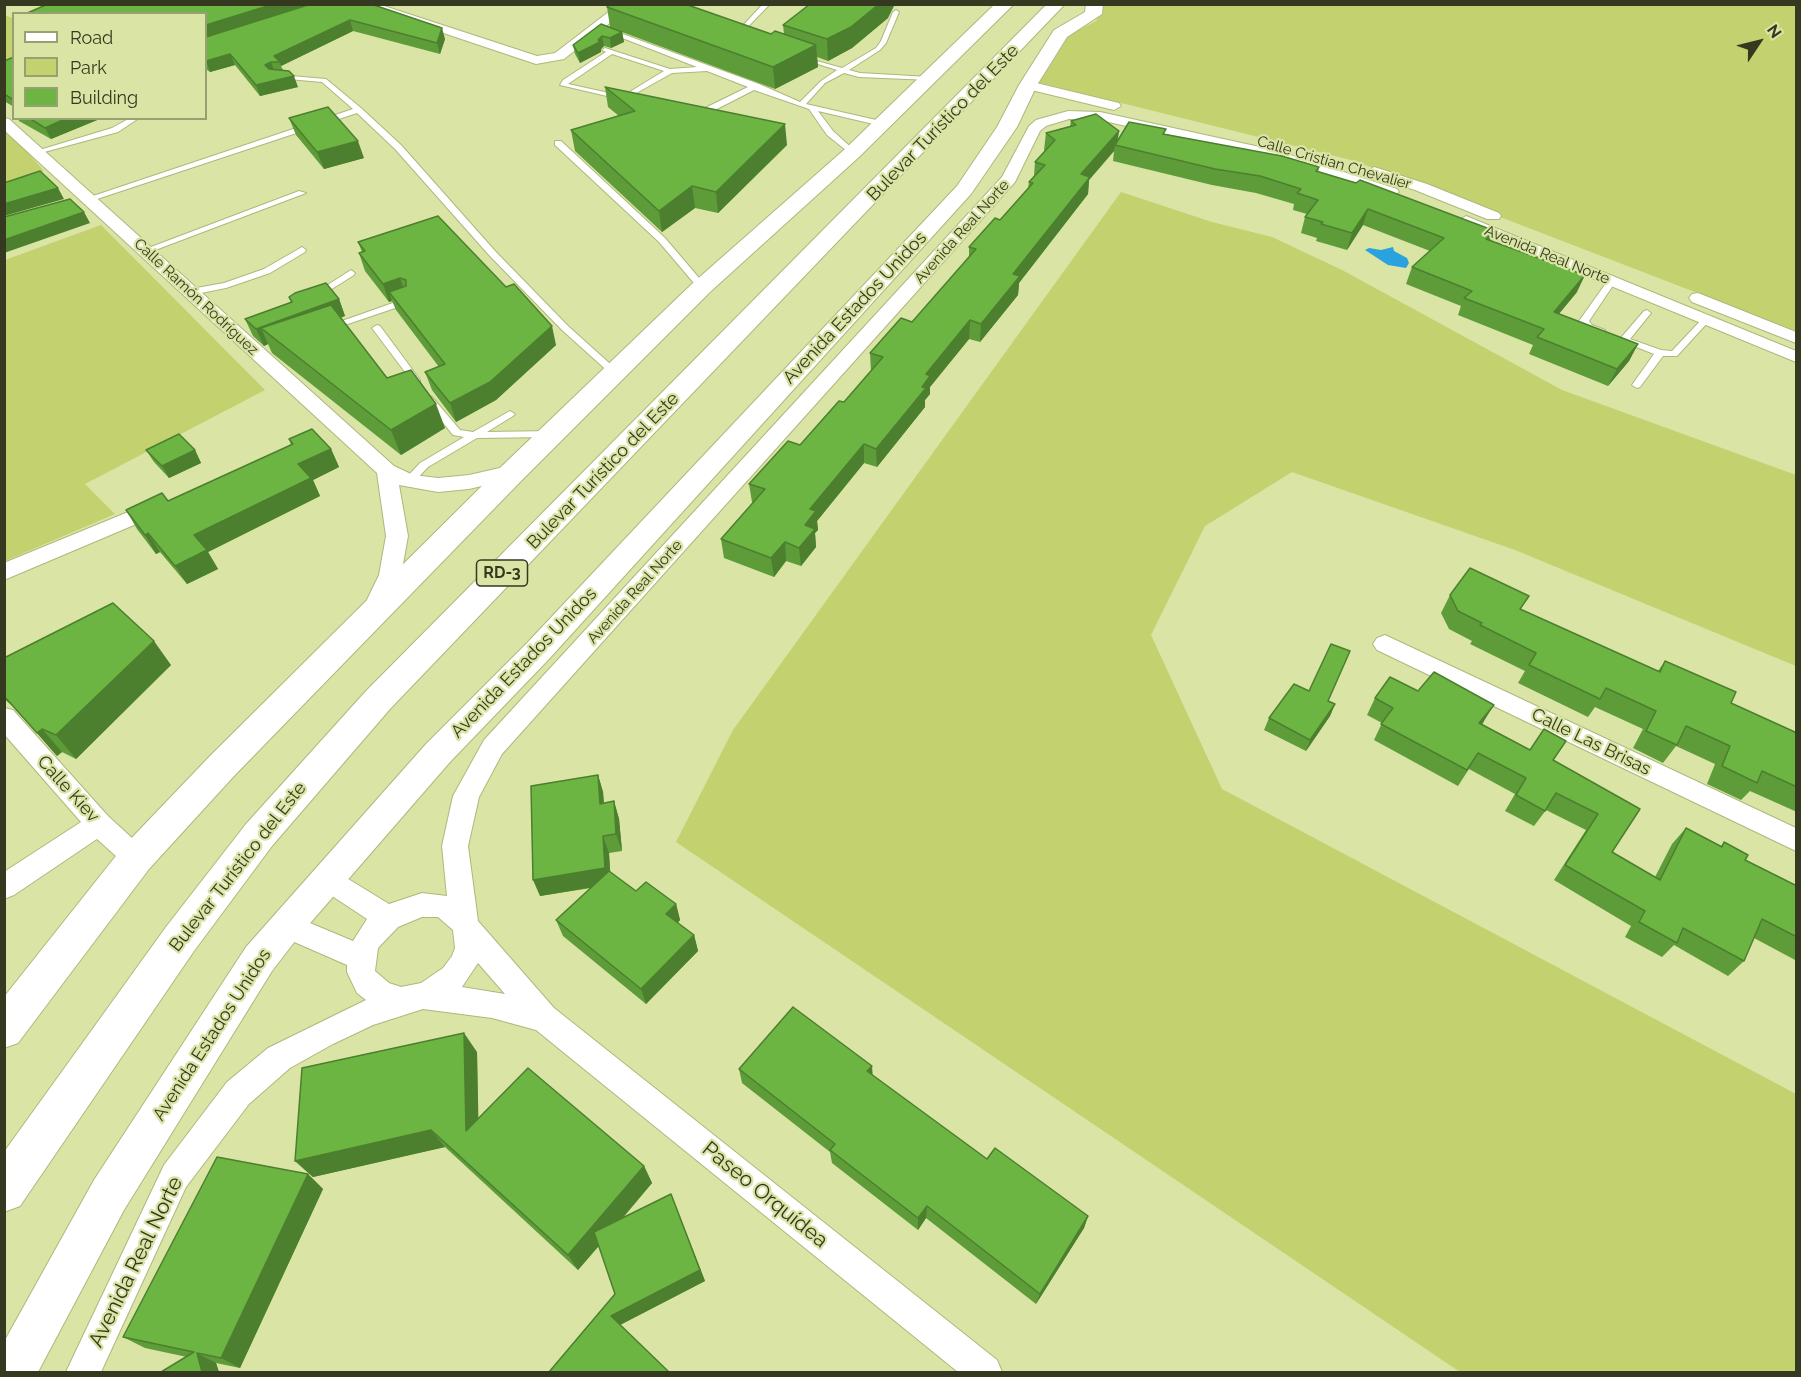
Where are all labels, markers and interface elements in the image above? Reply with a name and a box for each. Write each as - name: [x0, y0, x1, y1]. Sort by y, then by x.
- legend: [12, 12, 207, 120]
- north arrow: [1729, 12, 1789, 72]
- text: N: [1763, 21, 1785, 42]
- text: Road: [70, 27, 113, 48]
- street label: Bulevar Turístico del Este: [862, 40, 1024, 206]
- text: Park: [70, 57, 107, 78]
- text: Building: [70, 87, 138, 108]
- street label: Calle Cristian Chevalier: [1255, 132, 1413, 194]
- street label: Avenida Real Norte: [911, 176, 1013, 288]
- street label: Avenida Real Norte: [1482, 222, 1612, 288]
- street label: Avenida Estados Unidos: [779, 227, 931, 389]
- street label: Calle Ramón Rodríguez: [130, 235, 262, 359]
- street label: Bulevar Turístico del Este: [522, 388, 684, 554]
- street label: Avenida Real Norte: [584, 536, 686, 648]
- road number: RD-3: [476, 560, 528, 586]
- street label: Avenida Estados Unidos: [447, 583, 601, 743]
- street label: Calle Las Brisas: [1528, 704, 1654, 780]
- street label: Calle Kiev: [32, 751, 104, 827]
- street label: Bulevar Turístico del Este: [165, 778, 311, 956]
- street label: Avenida Estados Unidos: [148, 945, 276, 1125]
- street label: Paseo Orquídea: [697, 1137, 833, 1253]
- street label: Avenida Real Norte: [84, 1173, 188, 1351]

